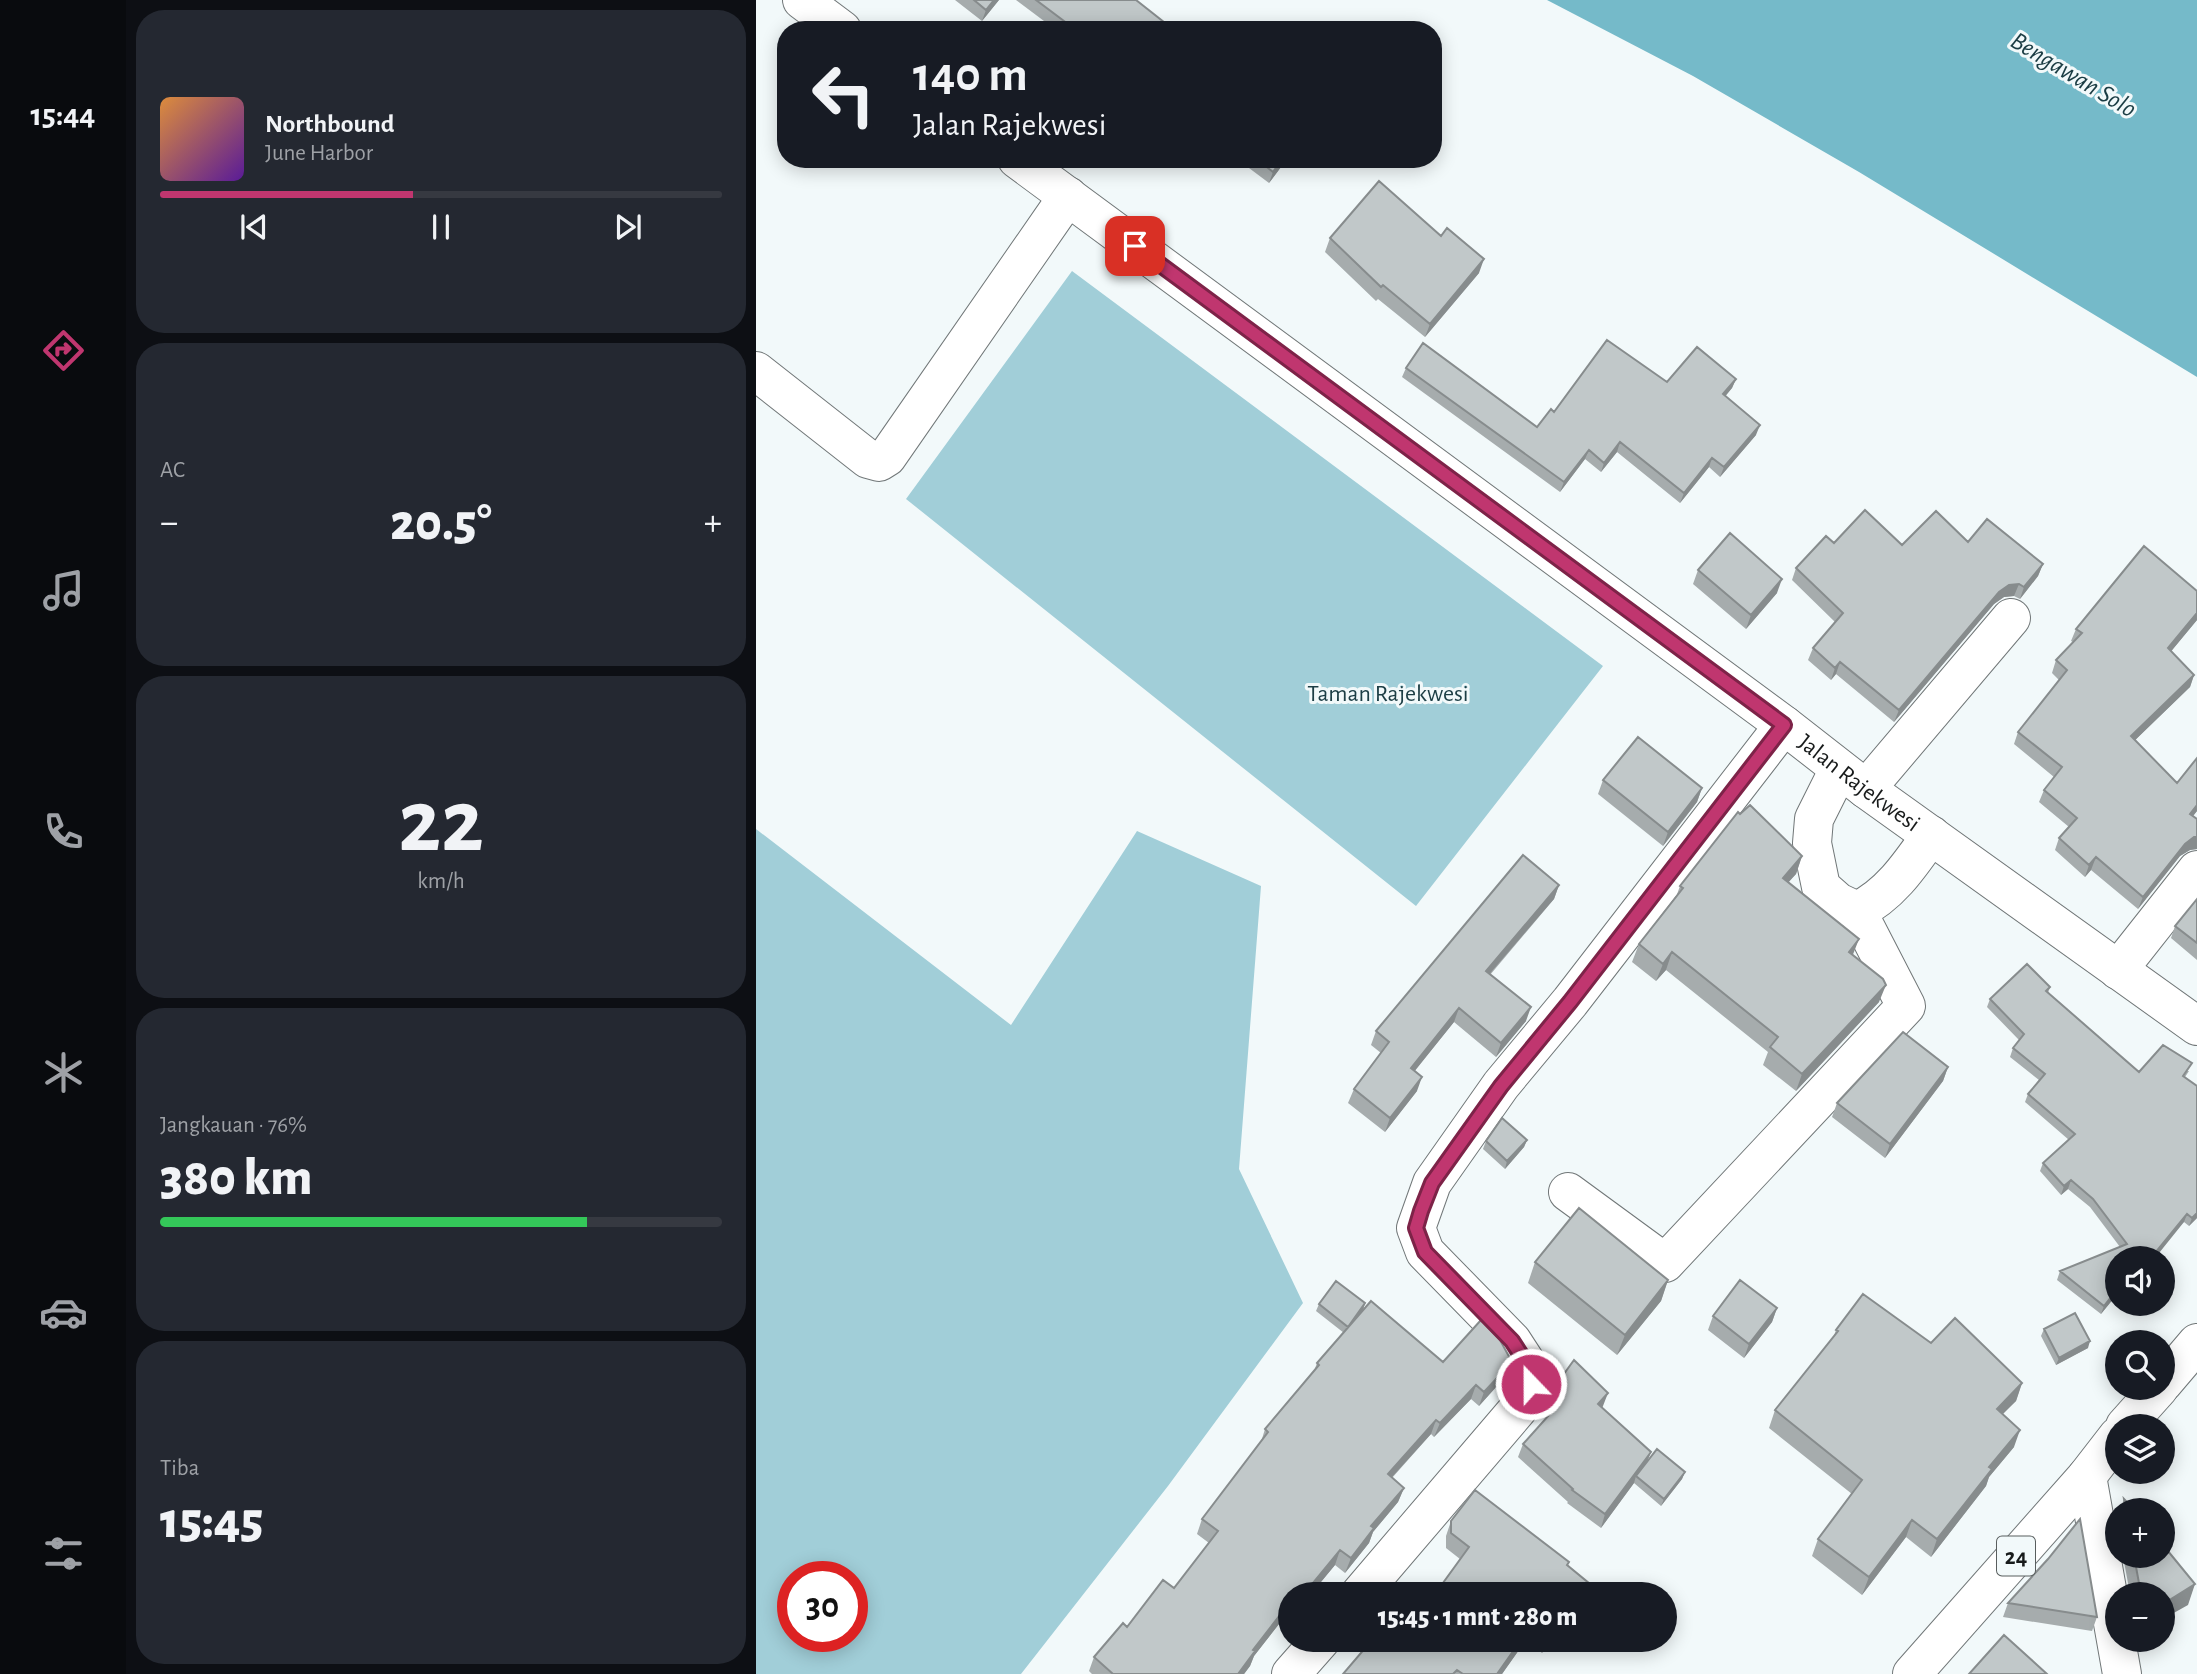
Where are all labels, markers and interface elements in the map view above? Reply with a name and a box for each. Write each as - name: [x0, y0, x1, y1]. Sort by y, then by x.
- water label: Bengawan Solo: [2006, 27, 2141, 122]
- icon: left: [798, 49, 889, 140]
- text: 140 m: [913, 51, 1028, 100]
- text: 15:44: [31, 99, 95, 131]
- text: Jalan Rajekwesi: [913, 109, 1106, 141]
- text: Northbound: [265, 111, 394, 137]
- text: June Harbor: [265, 142, 373, 165]
- icon: previous: [235, 208, 273, 246]
- icon: pause: [422, 208, 460, 246]
- icon: next: [609, 208, 647, 246]
- pin: [1105, 216, 1165, 276]
- icon: arrive: [1116, 227, 1154, 265]
- icon: directions: [39, 326, 88, 375]
- text: AC: [160, 459, 185, 482]
- text: 20.5°: [390, 497, 492, 549]
- text: −: [160, 504, 178, 542]
- text: +: [704, 504, 722, 542]
- icon: music: [39, 566, 88, 615]
- park label: Taman Rajekwesi: [1307, 682, 1469, 706]
- street label: Jalan Rajekwesi: [1793, 730, 1924, 836]
- text: 22: [398, 777, 484, 868]
- icon: phone: [39, 807, 88, 856]
- text: km/h: [417, 870, 465, 893]
- icon: climate: [39, 1048, 88, 1097]
- text: Jangkauan · 76%: [160, 1114, 307, 1137]
- text: 380 km: [160, 1152, 312, 1204]
- map controls: [2105, 1246, 2175, 1652]
- button: sound: [2105, 1246, 2175, 1316]
- icon: car: [39, 1288, 88, 1337]
- button: search: [2105, 1330, 2175, 1400]
- position arrow: [1494, 1347, 1568, 1421]
- button: layers: [2105, 1414, 2175, 1484]
- text: Tiba: [160, 1457, 199, 1480]
- text: 15:45: [160, 1495, 263, 1547]
- button: +: [2105, 1498, 2175, 1568]
- icon: filters: [39, 1529, 88, 1578]
- road number: 24: [1997, 1536, 2035, 1576]
- speed limit sign: 30: [777, 1561, 868, 1652]
- button: −: [2105, 1582, 2175, 1652]
- text: 15:45 · 1 mnt · 280 m: [1378, 1604, 1577, 1630]

